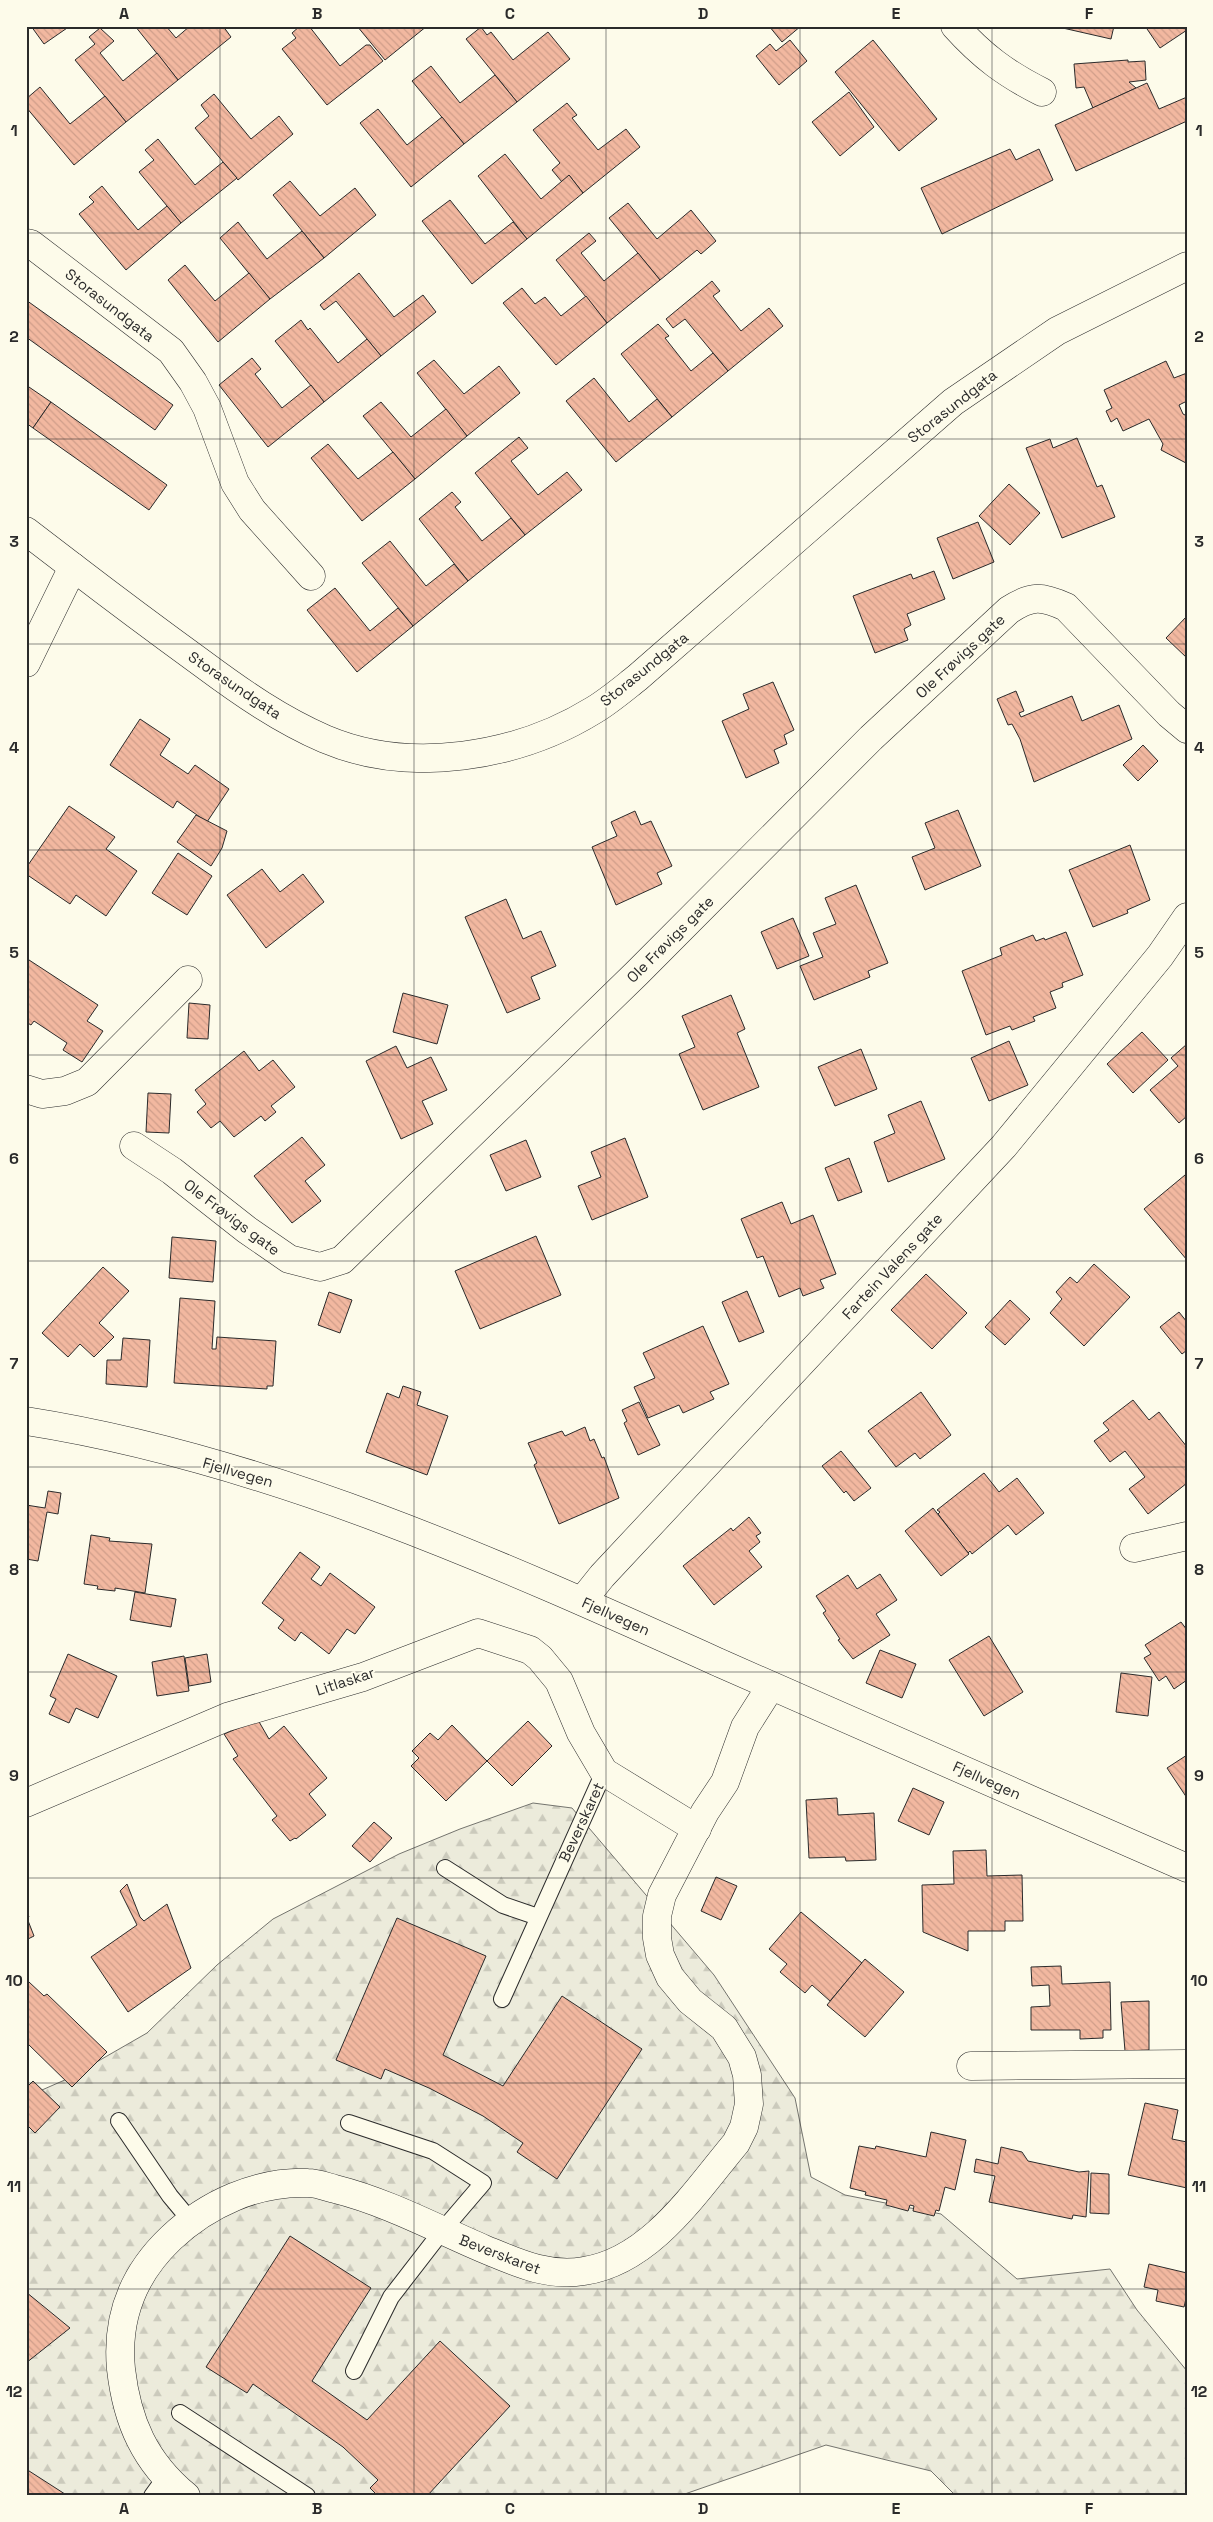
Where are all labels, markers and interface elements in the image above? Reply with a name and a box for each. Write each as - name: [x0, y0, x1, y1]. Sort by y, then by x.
- text: A: [119, 3, 129, 24]
- text: B: [312, 3, 322, 24]
- text: C: [505, 3, 515, 24]
- text: D: [698, 3, 708, 24]
- text: E: [892, 3, 901, 24]
- text: F: [1085, 3, 1094, 24]
- text: 1: [10, 120, 18, 141]
- text: 1: [1195, 120, 1203, 141]
- street label: Storasundgata: [61, 264, 159, 346]
- text: 2: [9, 326, 19, 347]
- text: 2: [1194, 326, 1204, 347]
- street label: Storasundgata: [903, 365, 1001, 447]
- text: 3: [9, 531, 19, 552]
- text: 3: [1194, 531, 1204, 552]
- street label: Ole Frøvigs gate: [911, 610, 1009, 702]
- street label: Storasundgata: [596, 627, 692, 710]
- street label: Storasundgata: [185, 647, 285, 723]
- text: 4: [9, 737, 19, 758]
- text: 4: [1194, 737, 1204, 758]
- street label: Ole Frøvigs gate: [623, 891, 718, 986]
- text: 5: [9, 942, 19, 963]
- text: 5: [1194, 942, 1204, 963]
- text: 6: [9, 1148, 19, 1169]
- text: 6: [1194, 1148, 1204, 1169]
- street label: Ole Frøvigs gate: [180, 1175, 284, 1259]
- street label: Fartein Valens gate: [838, 1209, 946, 1323]
- text: 7: [10, 1353, 19, 1374]
- text: 7: [1195, 1353, 1204, 1374]
- street label: Fjellvegen: [201, 1453, 275, 1491]
- text: 8: [9, 1559, 19, 1580]
- text: 8: [1194, 1559, 1204, 1580]
- street label: Fjellvegen: [579, 1593, 653, 1639]
- street label: Litlaskar: [313, 1662, 377, 1699]
- street label: Fjellvegen: [950, 1757, 1024, 1803]
- text: 9: [9, 1765, 19, 1786]
- text: 9: [1194, 1765, 1204, 1786]
- street label: Beverskaret: [554, 1779, 608, 1865]
- text: 10: [5, 1970, 23, 1991]
- text: 10: [1190, 1970, 1208, 1991]
- text: 11: [7, 2176, 21, 2197]
- text: 11: [1192, 2176, 1206, 2197]
- street label: Beverskaret: [456, 2230, 544, 2278]
- text: 12: [6, 2381, 22, 2402]
- text: 12: [1191, 2381, 1207, 2402]
- text: A: [119, 2498, 129, 2519]
- text: B: [312, 2498, 322, 2519]
- text: C: [505, 2498, 515, 2519]
- text: D: [698, 2498, 708, 2519]
- text: E: [892, 2498, 901, 2519]
- text: F: [1085, 2498, 1094, 2519]

